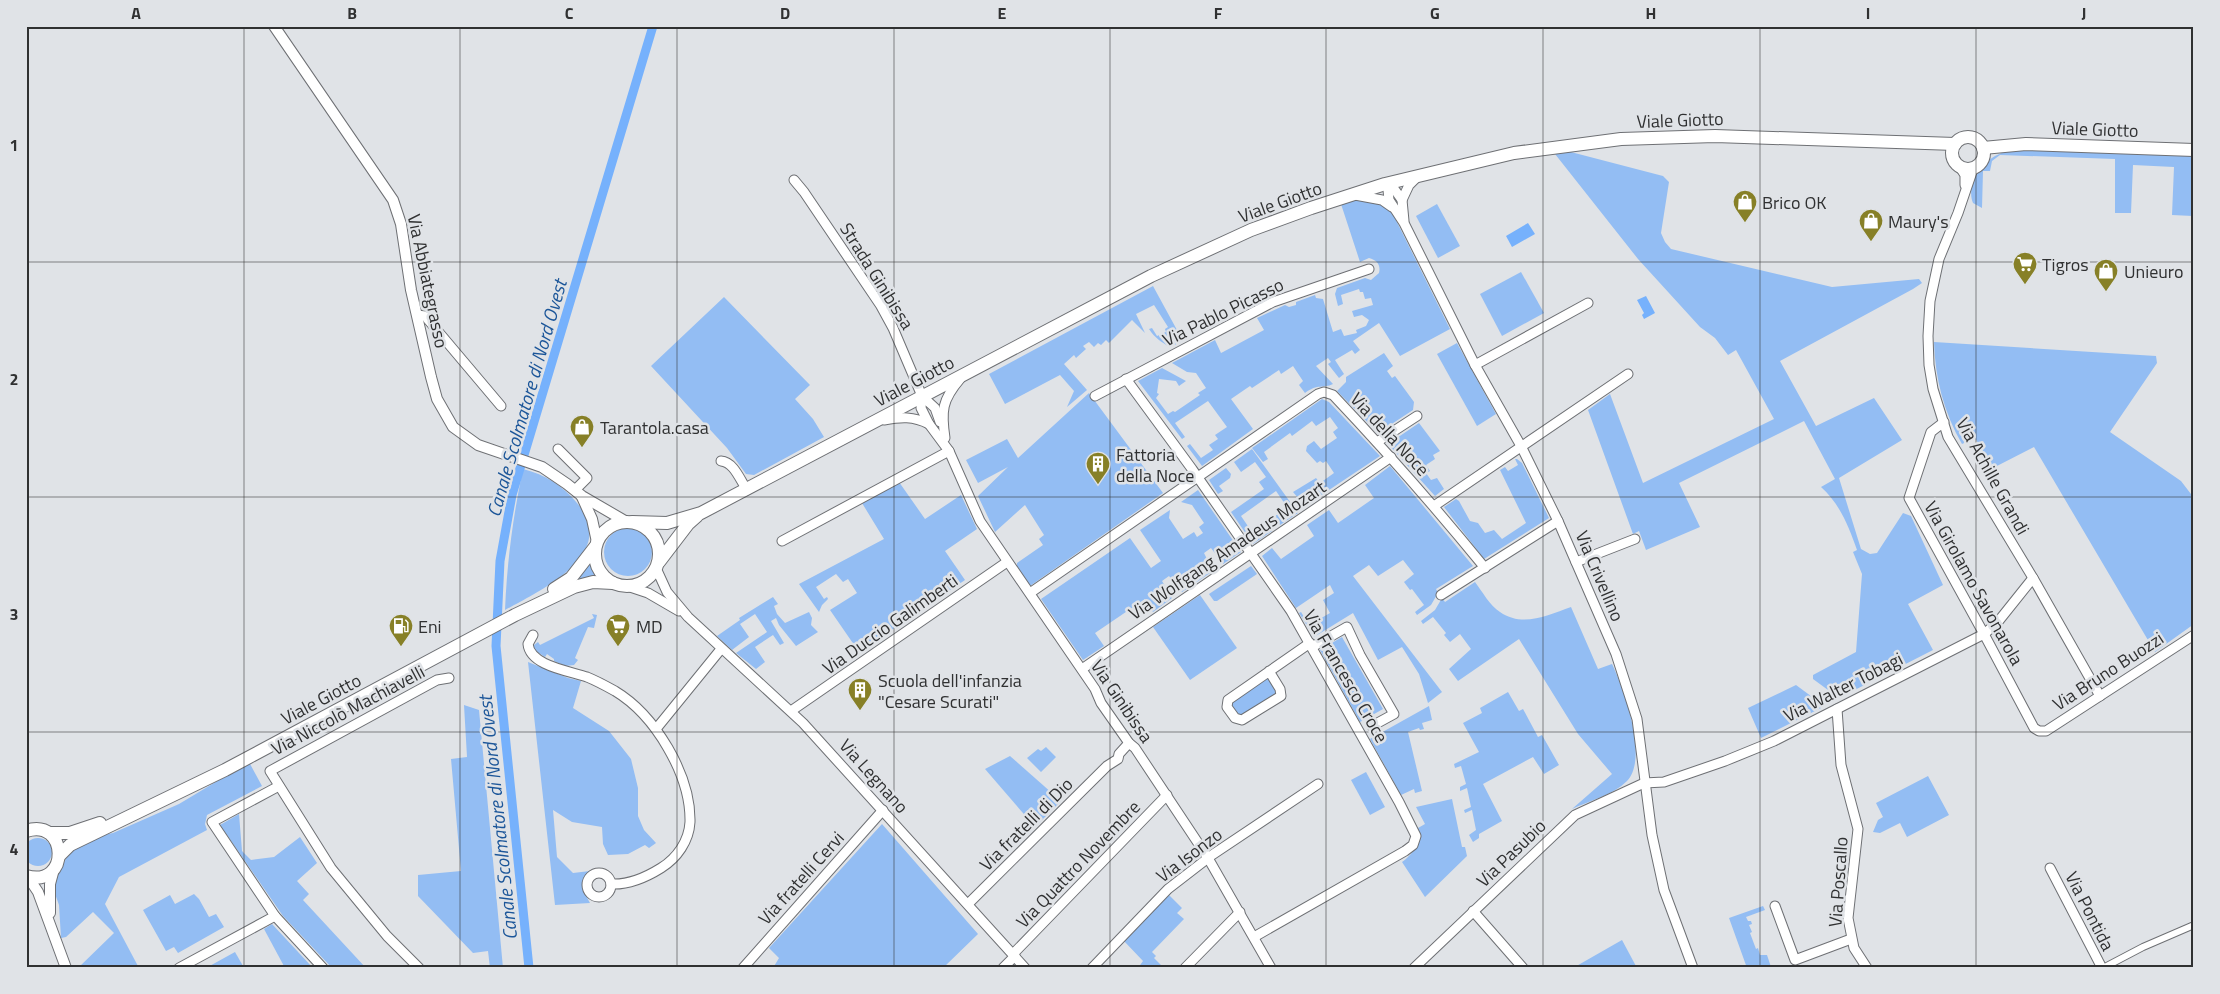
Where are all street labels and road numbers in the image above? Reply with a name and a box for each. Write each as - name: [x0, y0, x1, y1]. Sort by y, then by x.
- street label: Viale Giotto: [1636, 105, 1724, 135]
- street label: Viale Giotto: [2051, 114, 2139, 144]
- street label: Viale Giotto: [1234, 174, 1326, 230]
- street label: Via Abbiategrasso: [401, 212, 455, 350]
- street label: Strada Ginibissa: [833, 217, 921, 335]
- street label: Via Pablo Picasso: [1158, 271, 1288, 353]
- street label: Viale Giotto: [869, 349, 959, 413]
- street label: Via della Noce: [1344, 386, 1436, 482]
- street label: Via Achille Grandi: [1950, 412, 2036, 540]
- street label: Via Wolfgang Amadeus Mozart: [1123, 473, 1332, 626]
- street label: Via Girolamo Savonarola: [1918, 496, 2030, 670]
- street label: Via Crivellino: [1569, 526, 1631, 626]
- street label: Via Duccio Galimberti: [817, 567, 963, 681]
- street label: Via Francesco Croce: [1297, 604, 1395, 748]
- street label: Via Bruno Buozzi: [2047, 625, 2169, 717]
- street label: Via Walter Tobagi: [1779, 645, 1907, 729]
- street label: Via Ginibissa: [1084, 654, 1160, 748]
- street label: Via Niccolò Machiavelli: [266, 658, 430, 762]
- street label: Viale Giotto: [276, 667, 366, 731]
- street label: Via Legnano: [833, 733, 915, 819]
- street label: Via fratelli di Dio: [973, 771, 1079, 877]
- street label: Via Quattro Novembre: [1010, 794, 1146, 934]
- street label: Via Pasubio: [1470, 813, 1552, 893]
- street label: Via Isonzo: [1150, 821, 1228, 889]
- street label: Via fratelli Cervi: [752, 825, 850, 931]
- street label: Via Poscallo: [1821, 836, 1855, 928]
- street label: Via Pontida: [2058, 867, 2122, 955]

